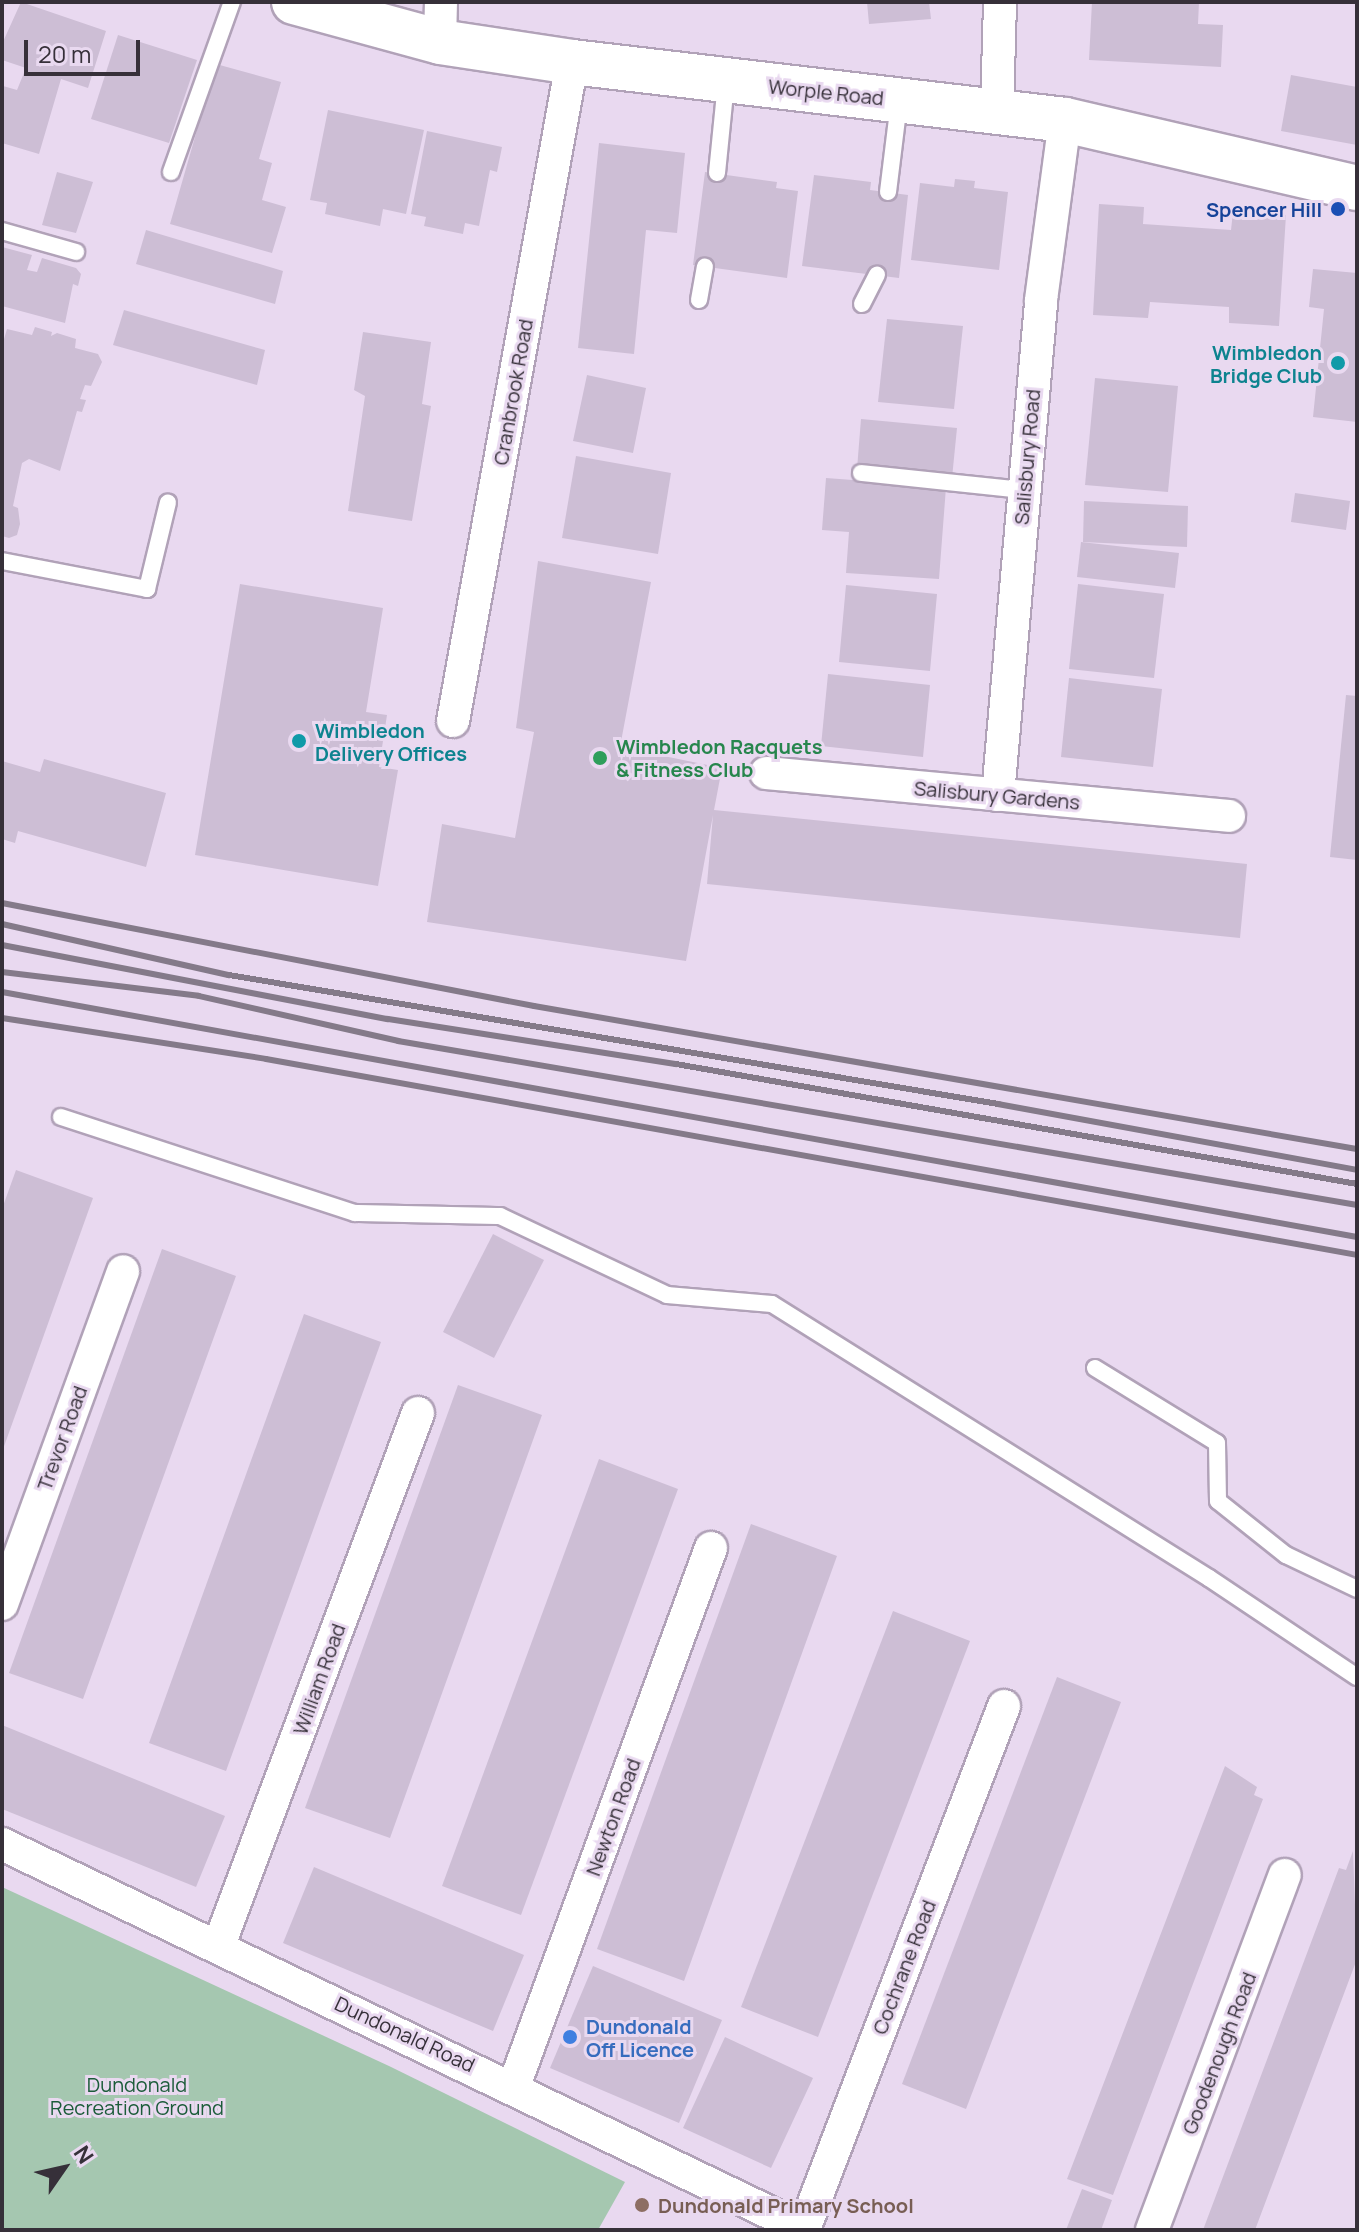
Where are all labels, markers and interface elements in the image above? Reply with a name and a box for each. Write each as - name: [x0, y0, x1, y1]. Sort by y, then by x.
- scale bar: [28, 24, 144, 74]
- text: 20 m: [38, 37, 91, 70]
- street label: Worple Road: [767, 74, 885, 110]
- place label: Spencer Hill: [1206, 197, 1322, 221]
- marker: Spencer Hill: [1329, 200, 1347, 218]
- street label: Cranbrook Road: [488, 317, 538, 467]
- place label: Wimbledon Bridge Club: [1210, 340, 1322, 387]
- marker: Wimbledon Bridge Club: [1329, 354, 1347, 372]
- street label: Salisbury Road: [1009, 388, 1045, 526]
- place label: Wimbledon Delivery Offices: [315, 718, 467, 765]
- marker: Wimbledon Delivery Offices: [290, 732, 308, 750]
- place label: Wimbledon Racquets & Fitness Club: [616, 734, 822, 781]
- marker: Wimbledon Racquets & Fitness Club: [591, 749, 609, 767]
- street label: Salisbury Gardens: [913, 776, 1081, 814]
- street label: Trevor Road: [32, 1382, 92, 1494]
- street label: William Road: [288, 1620, 350, 1738]
- street label: Newton Road: [581, 1755, 645, 1879]
- street label: Cochrane Road: [867, 1896, 941, 2038]
- street label: Goodenough Road: [1177, 1969, 1261, 2137]
- street label: Dundonald Road: [331, 1991, 479, 2077]
- place label: Dundonald Off Licence: [586, 2014, 694, 2061]
- marker: Dundonald Off Licence: [561, 2028, 579, 2046]
- park label: Dundonald Recreation Ground: [50, 2073, 224, 2120]
- north arrow: [24, 2128, 104, 2208]
- text: N: [67, 2140, 101, 2170]
- place label: Dundonald Primary School: [658, 2193, 914, 2217]
- marker: Dundonald Primary School: [633, 2196, 651, 2214]

